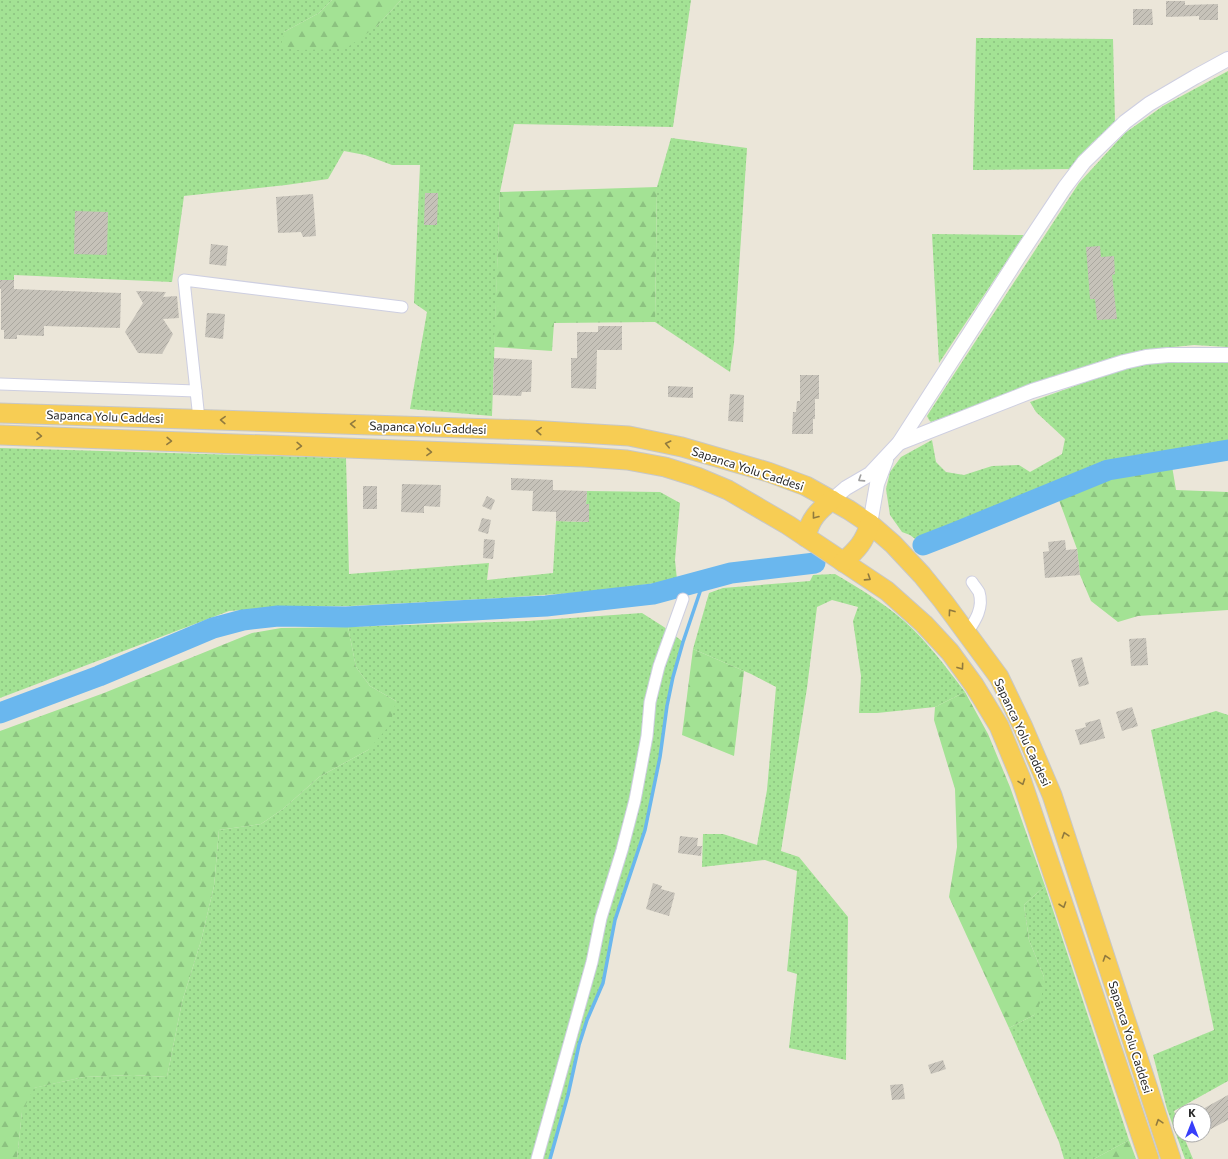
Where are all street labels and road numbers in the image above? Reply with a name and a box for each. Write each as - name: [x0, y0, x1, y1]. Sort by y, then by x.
- street label: Sapanca Yolu Caddesi: [46, 407, 164, 425]
- street label: Sapanca Yolu Caddesi: [369, 418, 487, 436]
- street label: Sapanca Yolu Caddesi: [690, 443, 806, 493]
- street label: Sapanca Yolu Caddesi: [992, 676, 1054, 788]
- street label: Sapanca Yolu Caddesi: [1106, 979, 1156, 1095]

